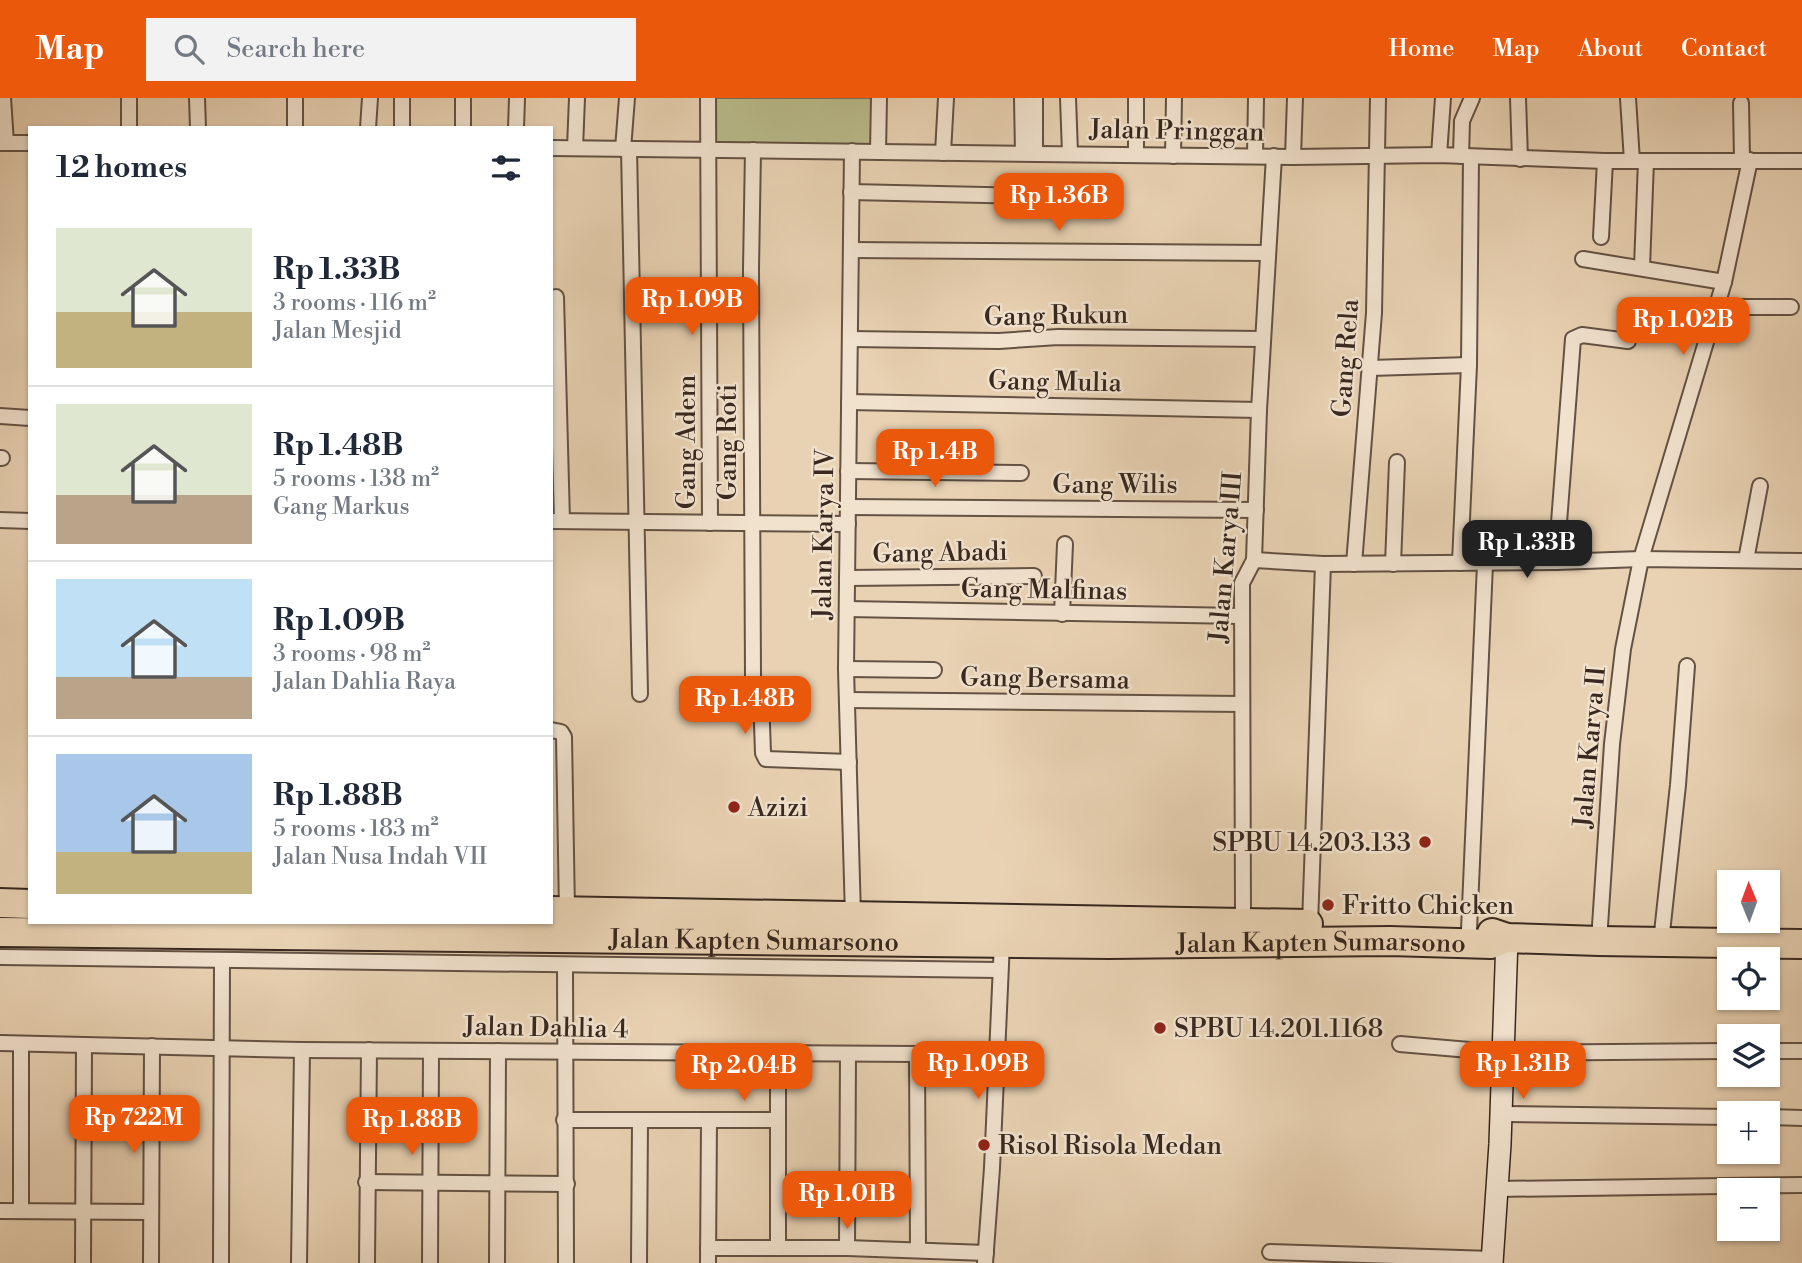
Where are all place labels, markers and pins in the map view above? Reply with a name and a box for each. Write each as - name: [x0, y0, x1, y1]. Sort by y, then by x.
- pin: Rp 1.36B: [987, 174, 1131, 233]
- pin: Rp 1.09B: [620, 278, 764, 337]
- pin: Rp 1.02B: [1611, 298, 1755, 357]
- pin: Rp 1.4B: [870, 430, 1000, 489]
- pin: Rp 1.33B: [1455, 520, 1599, 580]
- pin: Rp 1.48B: [673, 676, 817, 736]
- place label: Azizi: [747, 792, 808, 824]
- marker: Azizi: [726, 799, 742, 815]
- place label: SPBU 14.203.133: [1212, 827, 1411, 859]
- marker: SPBU 14.203.133: [1417, 834, 1433, 850]
- place label: Fritto Chicken: [1342, 890, 1514, 922]
- marker: Fritto Chicken: [1320, 897, 1336, 913]
- place label: SPBU 14.201.1168: [1174, 1013, 1383, 1045]
- marker: SPBU 14.201.1168: [1152, 1020, 1168, 1036]
- pin: Rp 1.09B: [906, 1042, 1050, 1101]
- pin: Rp 1.31B: [1451, 1042, 1595, 1101]
- pin: Rp 2.04B: [672, 1044, 816, 1103]
- pin: Rp 722M: [69, 1096, 199, 1155]
- pin: Rp 1.88B: [340, 1098, 484, 1157]
- place label: Risol Risola Medan: [998, 1130, 1222, 1162]
- marker: Risol Risola Medan: [976, 1137, 992, 1153]
- pin: Rp 1.01B: [775, 1172, 919, 1231]

